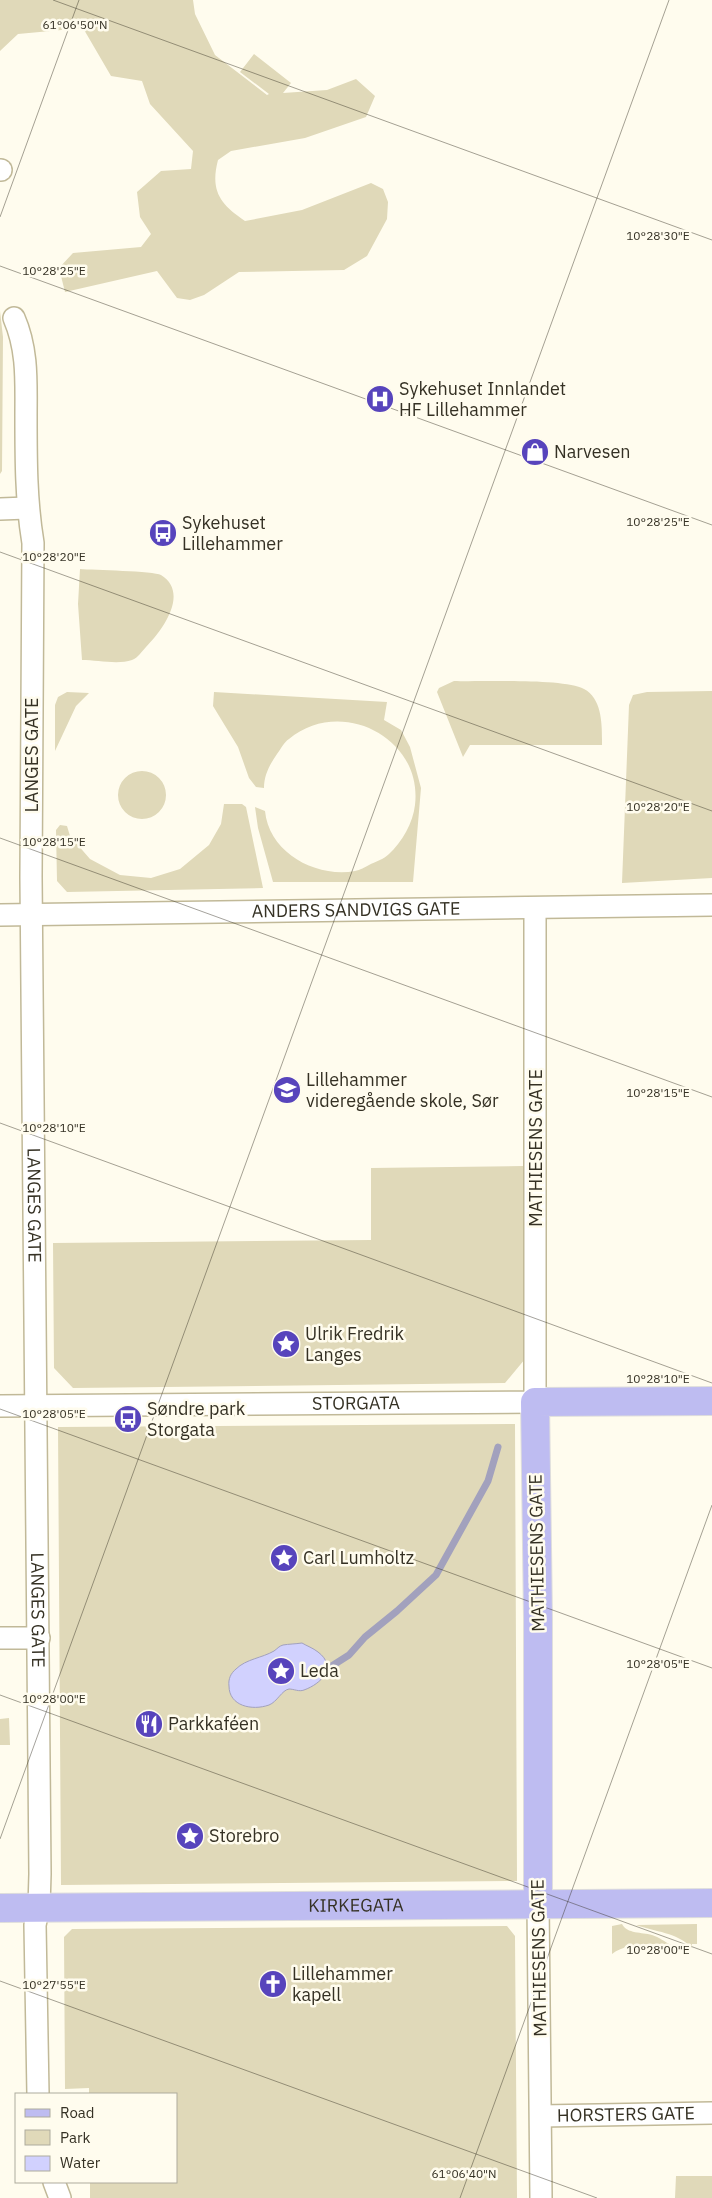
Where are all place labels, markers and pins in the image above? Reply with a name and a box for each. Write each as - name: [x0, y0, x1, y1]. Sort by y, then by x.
- place label: Sykehuset Innlandet HF Lillehammer: [399, 377, 566, 421]
- hospital icon: Sykehuset Innlandet HF Lillehammer: [365, 384, 395, 414]
- shop icon: Narvesen: [520, 437, 550, 467]
- place label: Narvesen: [554, 440, 631, 463]
- place label: Sykehuset Lillehammer: [182, 511, 283, 555]
- bus stop icon: Sykehuset Lillehammer: [148, 518, 178, 548]
- place label: Lillehammer videregående skole, Sør: [306, 1068, 499, 1112]
- school or university icon: Lillehammer videregående skole, Sør: [272, 1075, 302, 1105]
- place label: Ulrik Fredrik Langes: [305, 1322, 405, 1366]
- place icon: Ulrik Fredrik Langes: [271, 1329, 301, 1359]
- place label: Søndre park Storgata: [147, 1397, 246, 1441]
- bus stop icon: Søndre park Storgata: [113, 1404, 143, 1434]
- place icon: Carl Lumholtz: [269, 1543, 299, 1573]
- place label: Carl Lumholtz: [303, 1546, 414, 1569]
- place icon: Leda: [266, 1656, 296, 1686]
- place label: Leda: [300, 1659, 339, 1682]
- restaurant icon: Parkkaféen: [134, 1709, 164, 1739]
- place label: Parkkaféen: [168, 1712, 259, 1735]
- place icon: Storebro: [175, 1821, 205, 1851]
- place label: Storebro: [209, 1824, 279, 1847]
- place label: Lillehammer kapell: [292, 1962, 393, 2006]
- church icon: Lillehammer kapell: [258, 1969, 288, 1999]

